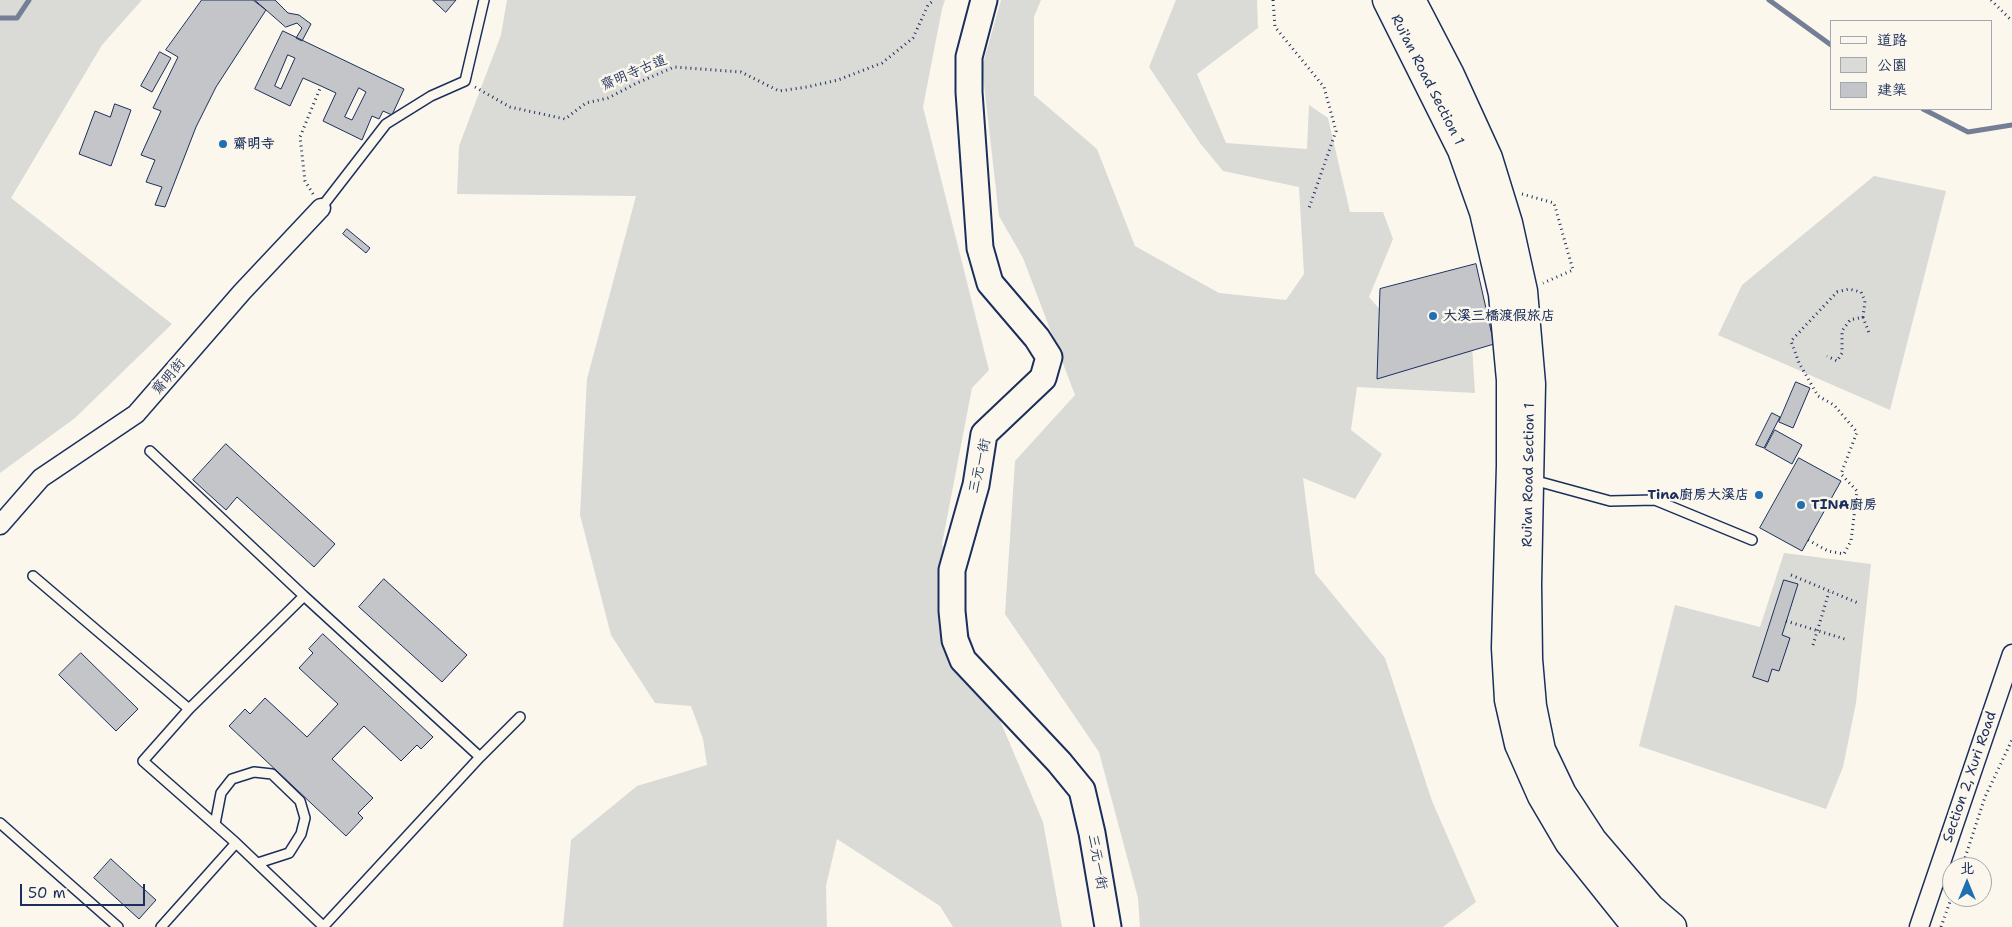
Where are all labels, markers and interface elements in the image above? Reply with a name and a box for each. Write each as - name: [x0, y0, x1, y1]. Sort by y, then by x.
- street label: Rui'an Road Section 1: [1387, 12, 1467, 148]
- legend: [1830, 20, 1992, 110]
- text: 道路: [1877, 30, 1907, 50]
- street label: 齋明寺古道: [599, 52, 669, 94]
- text: 公園: [1877, 55, 1907, 75]
- text: 建築: [1877, 80, 1907, 100]
- place label: 齋明寺: [233, 136, 275, 152]
- marker: 齋明寺: [217, 138, 229, 150]
- place label: 大溪三橋渡假旅店: [1443, 308, 1555, 324]
- marker: 大溪三橋渡假旅店: [1427, 310, 1439, 322]
- street label: 齋明街: [149, 356, 189, 398]
- street label: Rui'an Road Section 1: [1519, 403, 1539, 547]
- street label: 三元一街: [966, 437, 994, 495]
- place label: Tina廚房大溪店: [1647, 487, 1749, 503]
- marker: Tina廚房大溪店: [1753, 489, 1765, 501]
- place label: TINA廚房: [1811, 497, 1877, 513]
- marker: TINA廚房: [1795, 499, 1807, 511]
- street label: Section 2, Xuri Road: [1940, 709, 2000, 845]
- street label: 三元一街: [1084, 833, 1110, 891]
- north arrow: [1942, 857, 1992, 907]
- text: 北: [1960, 859, 1974, 877]
- scale bar: [22, 874, 148, 906]
- text: 50 m: [28, 883, 66, 903]

